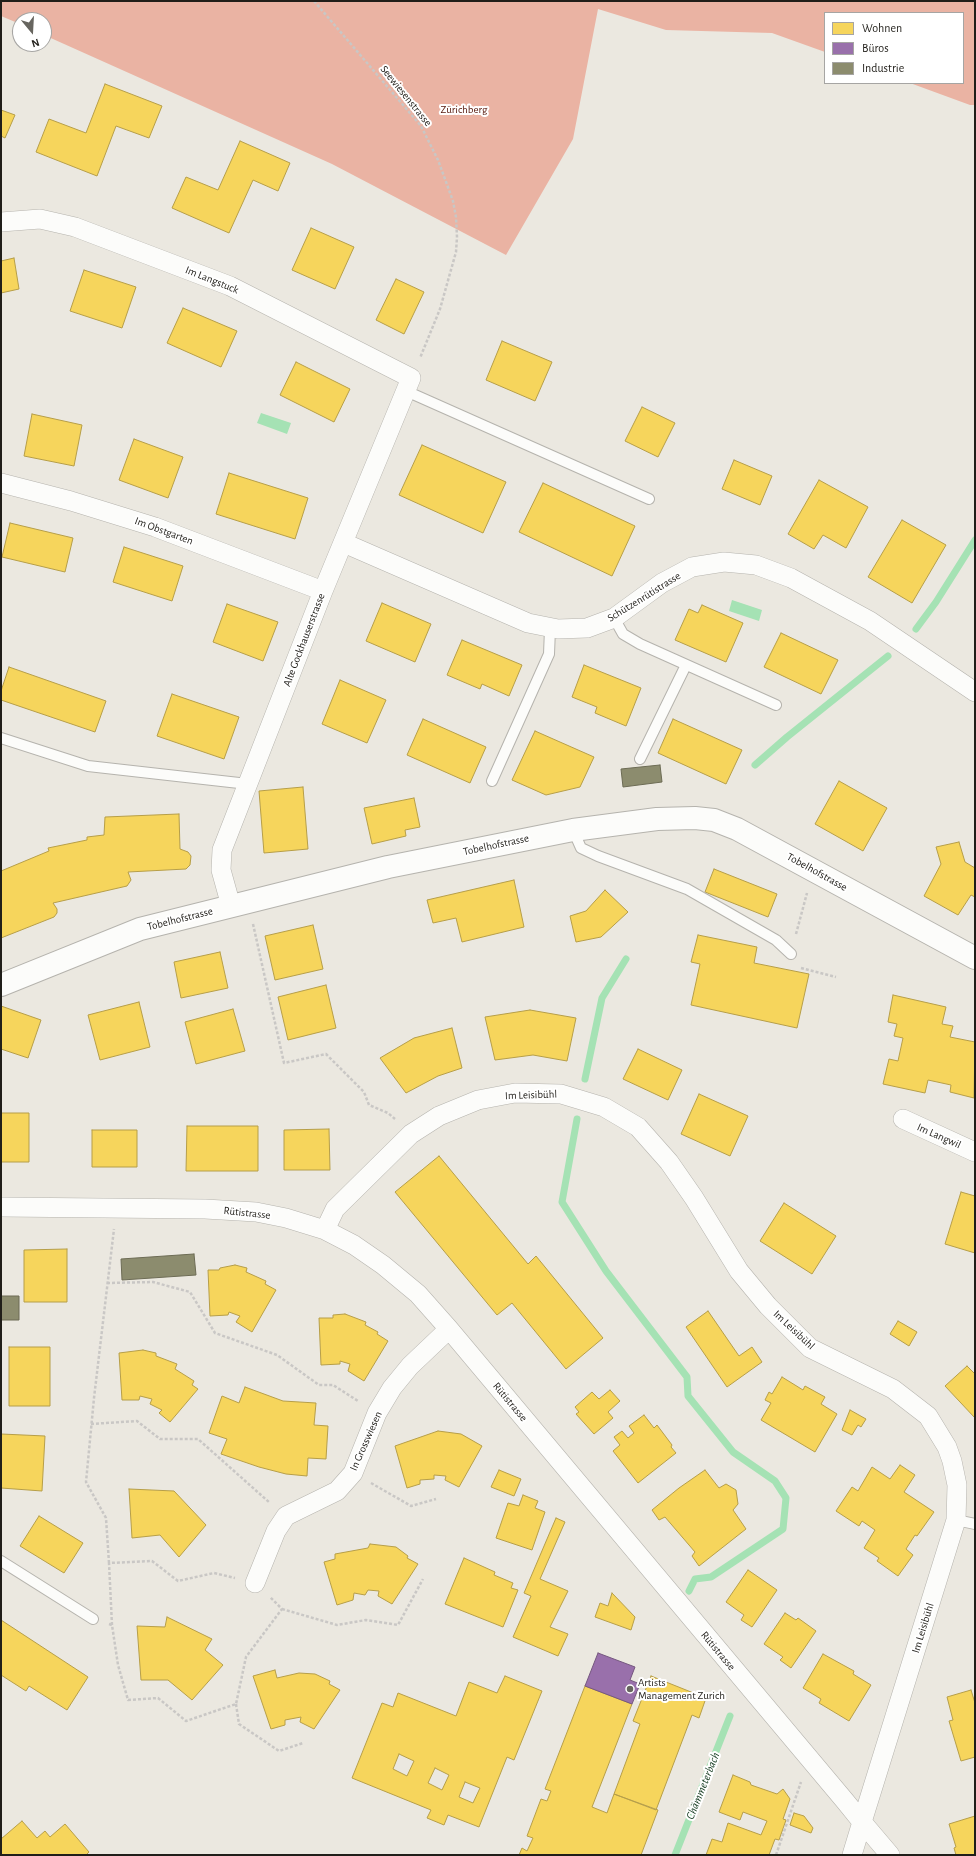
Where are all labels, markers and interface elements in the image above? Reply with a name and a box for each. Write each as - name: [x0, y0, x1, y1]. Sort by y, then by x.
- north arrow: [12, 12, 52, 52]
- legend: [824, 12, 964, 84]
- text: Wohnen: [862, 22, 902, 34]
- text: N: [30, 37, 41, 49]
- text: Büros: [862, 42, 889, 54]
- text: Industrie: [862, 62, 904, 74]
- street label: Seewiesenstrasse: [377, 63, 435, 129]
- park label: Zürichberg: [441, 103, 487, 117]
- street label: Im Langstuck: [183, 263, 241, 297]
- street label: Im Obstgarten: [133, 514, 195, 548]
- street label: Schützenrütistrasse: [605, 569, 683, 625]
- street label: Alte Gockhauserstrasse: [280, 592, 328, 688]
- street label: Tobelhofstrasse: [462, 832, 530, 858]
- street label: Tobelhofstrasse: [784, 850, 850, 894]
- street label: Tobelhofstrasse: [146, 904, 214, 934]
- street label: Im Leisibühl: [505, 1087, 557, 1103]
- street label: Im Langwil: [915, 1120, 963, 1152]
- street label: Rütistrasse: [223, 1204, 271, 1222]
- street label: Im Leisibühl: [770, 1307, 818, 1353]
- street label: Rütistrasse: [490, 1380, 530, 1424]
- street label: In Grosswiesen: [347, 1409, 385, 1473]
- street label: Im Leisibühl: [909, 1601, 937, 1655]
- street label: Rütistrasse: [698, 1629, 738, 1673]
- place label: Artists Management Zurich: [638, 1676, 725, 1702]
- marker: Artists Management Zurich: [625, 1684, 635, 1694]
- water label: Chämmeterbach: [683, 1750, 723, 1822]

